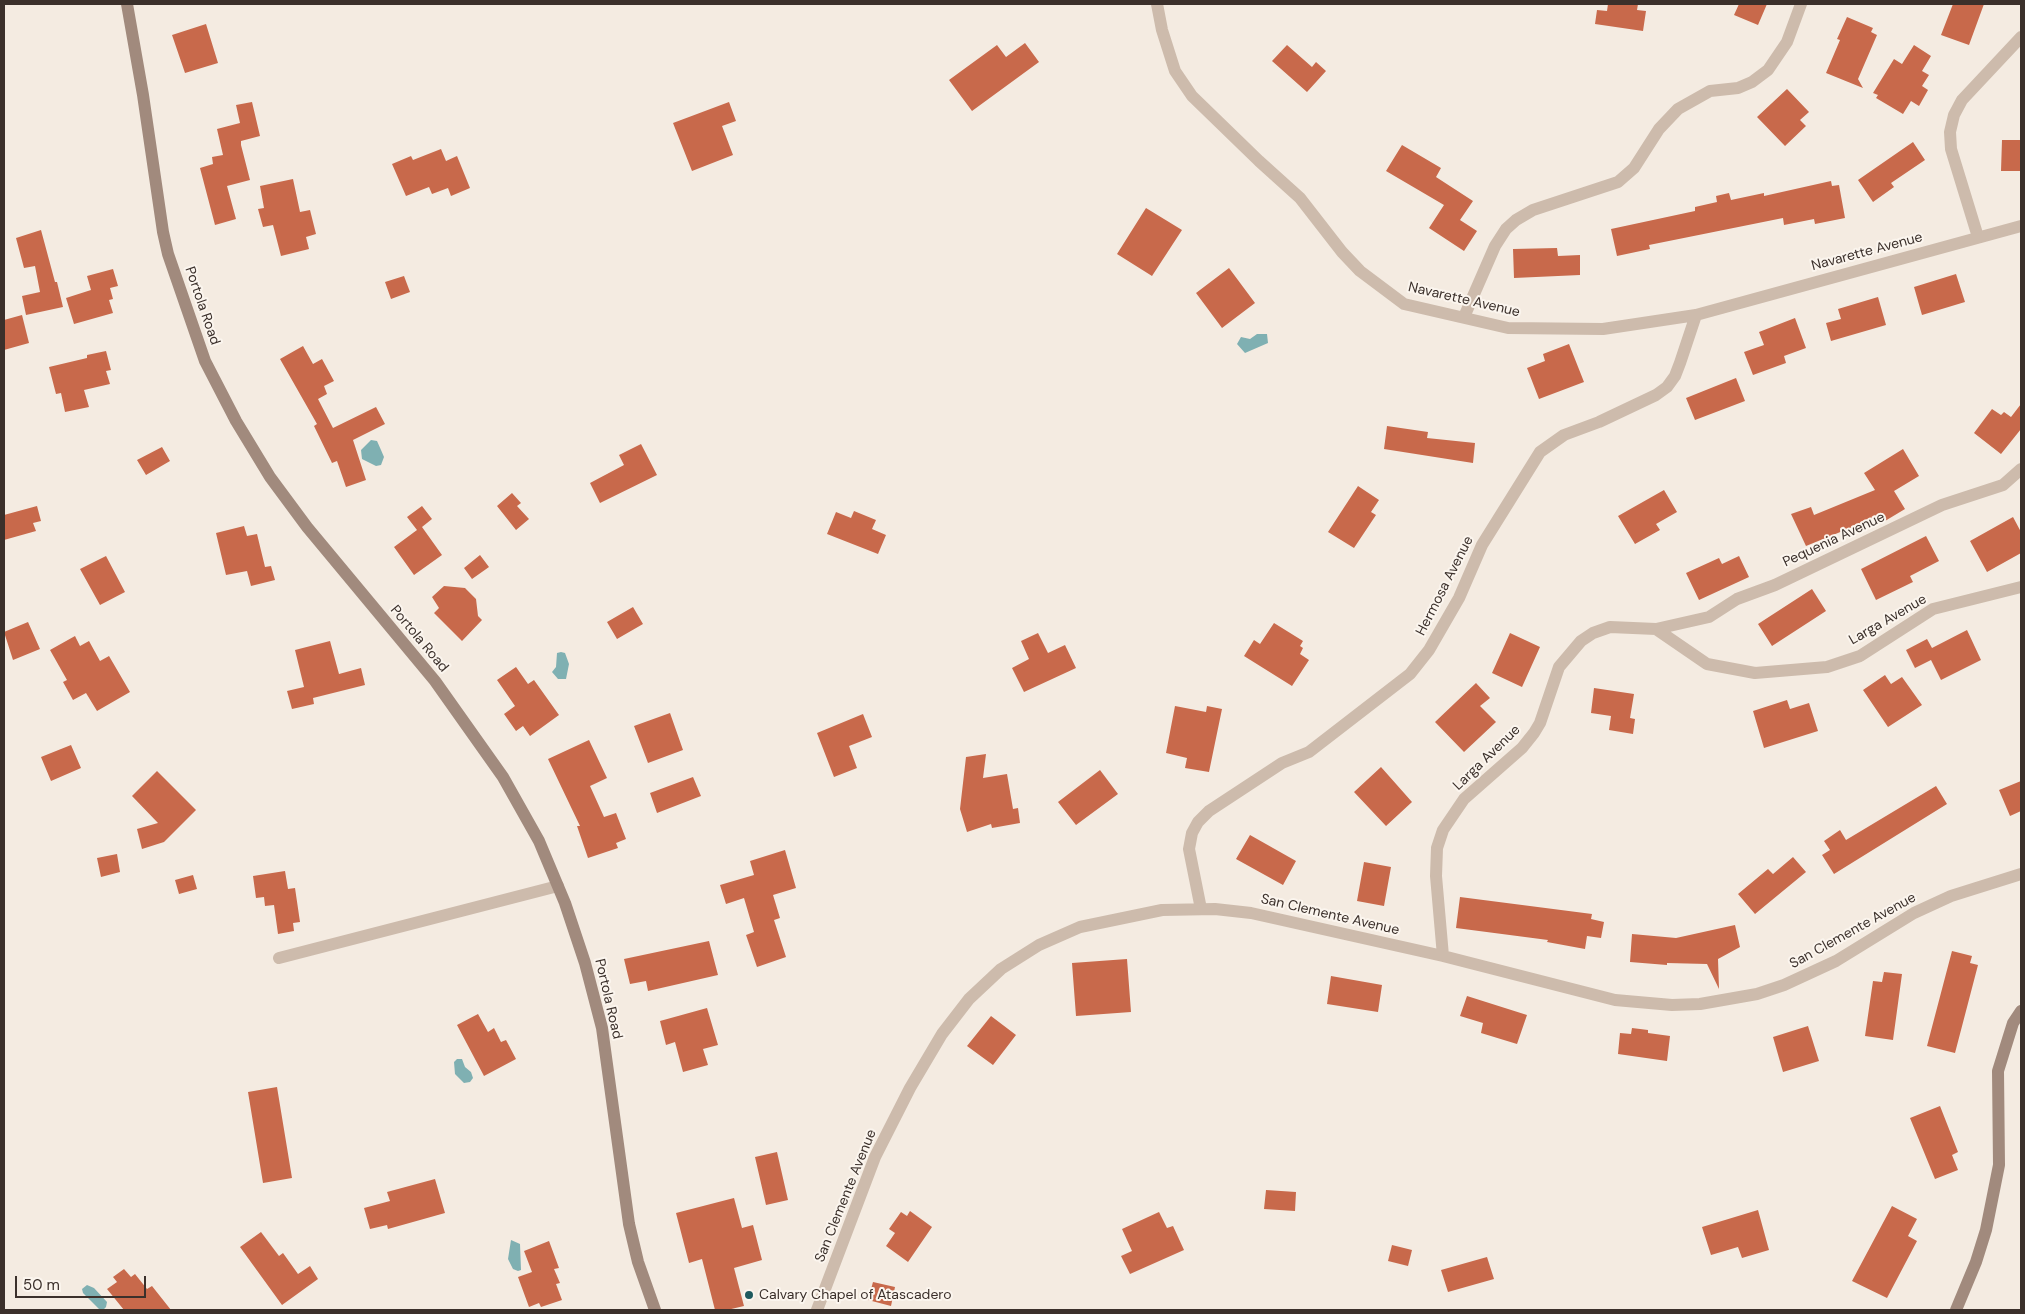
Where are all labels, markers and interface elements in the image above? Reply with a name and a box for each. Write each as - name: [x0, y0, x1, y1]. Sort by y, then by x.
- street label: Navarette Avenue: [1810, 229, 1924, 275]
- street label: Portola Road: [181, 265, 223, 347]
- street label: Navarette Avenue: [1406, 279, 1522, 321]
- street label: Pequenia Avenue: [1780, 509, 1888, 571]
- street label: Hermosa Avenue: [1413, 533, 1477, 639]
- street label: Larga Avenue: [1846, 591, 1930, 649]
- street label: Portola Road: [386, 602, 452, 676]
- street label: Larga Avenue: [1450, 722, 1524, 794]
- street label: San Clemente Avenue: [1787, 889, 1919, 973]
- street label: San Clemente Avenue: [1259, 891, 1401, 939]
- street label: Portola Road: [591, 957, 625, 1041]
- street label: San Clemente Avenue: [812, 1127, 880, 1265]
- scale bar: [18, 1266, 149, 1298]
- text: 50 m: [23, 1275, 60, 1295]
- place label: Calvary Chapel of Atascadero: [759, 1287, 952, 1303]
- marker: Calvary Chapel of Atascadero: [743, 1289, 755, 1301]

